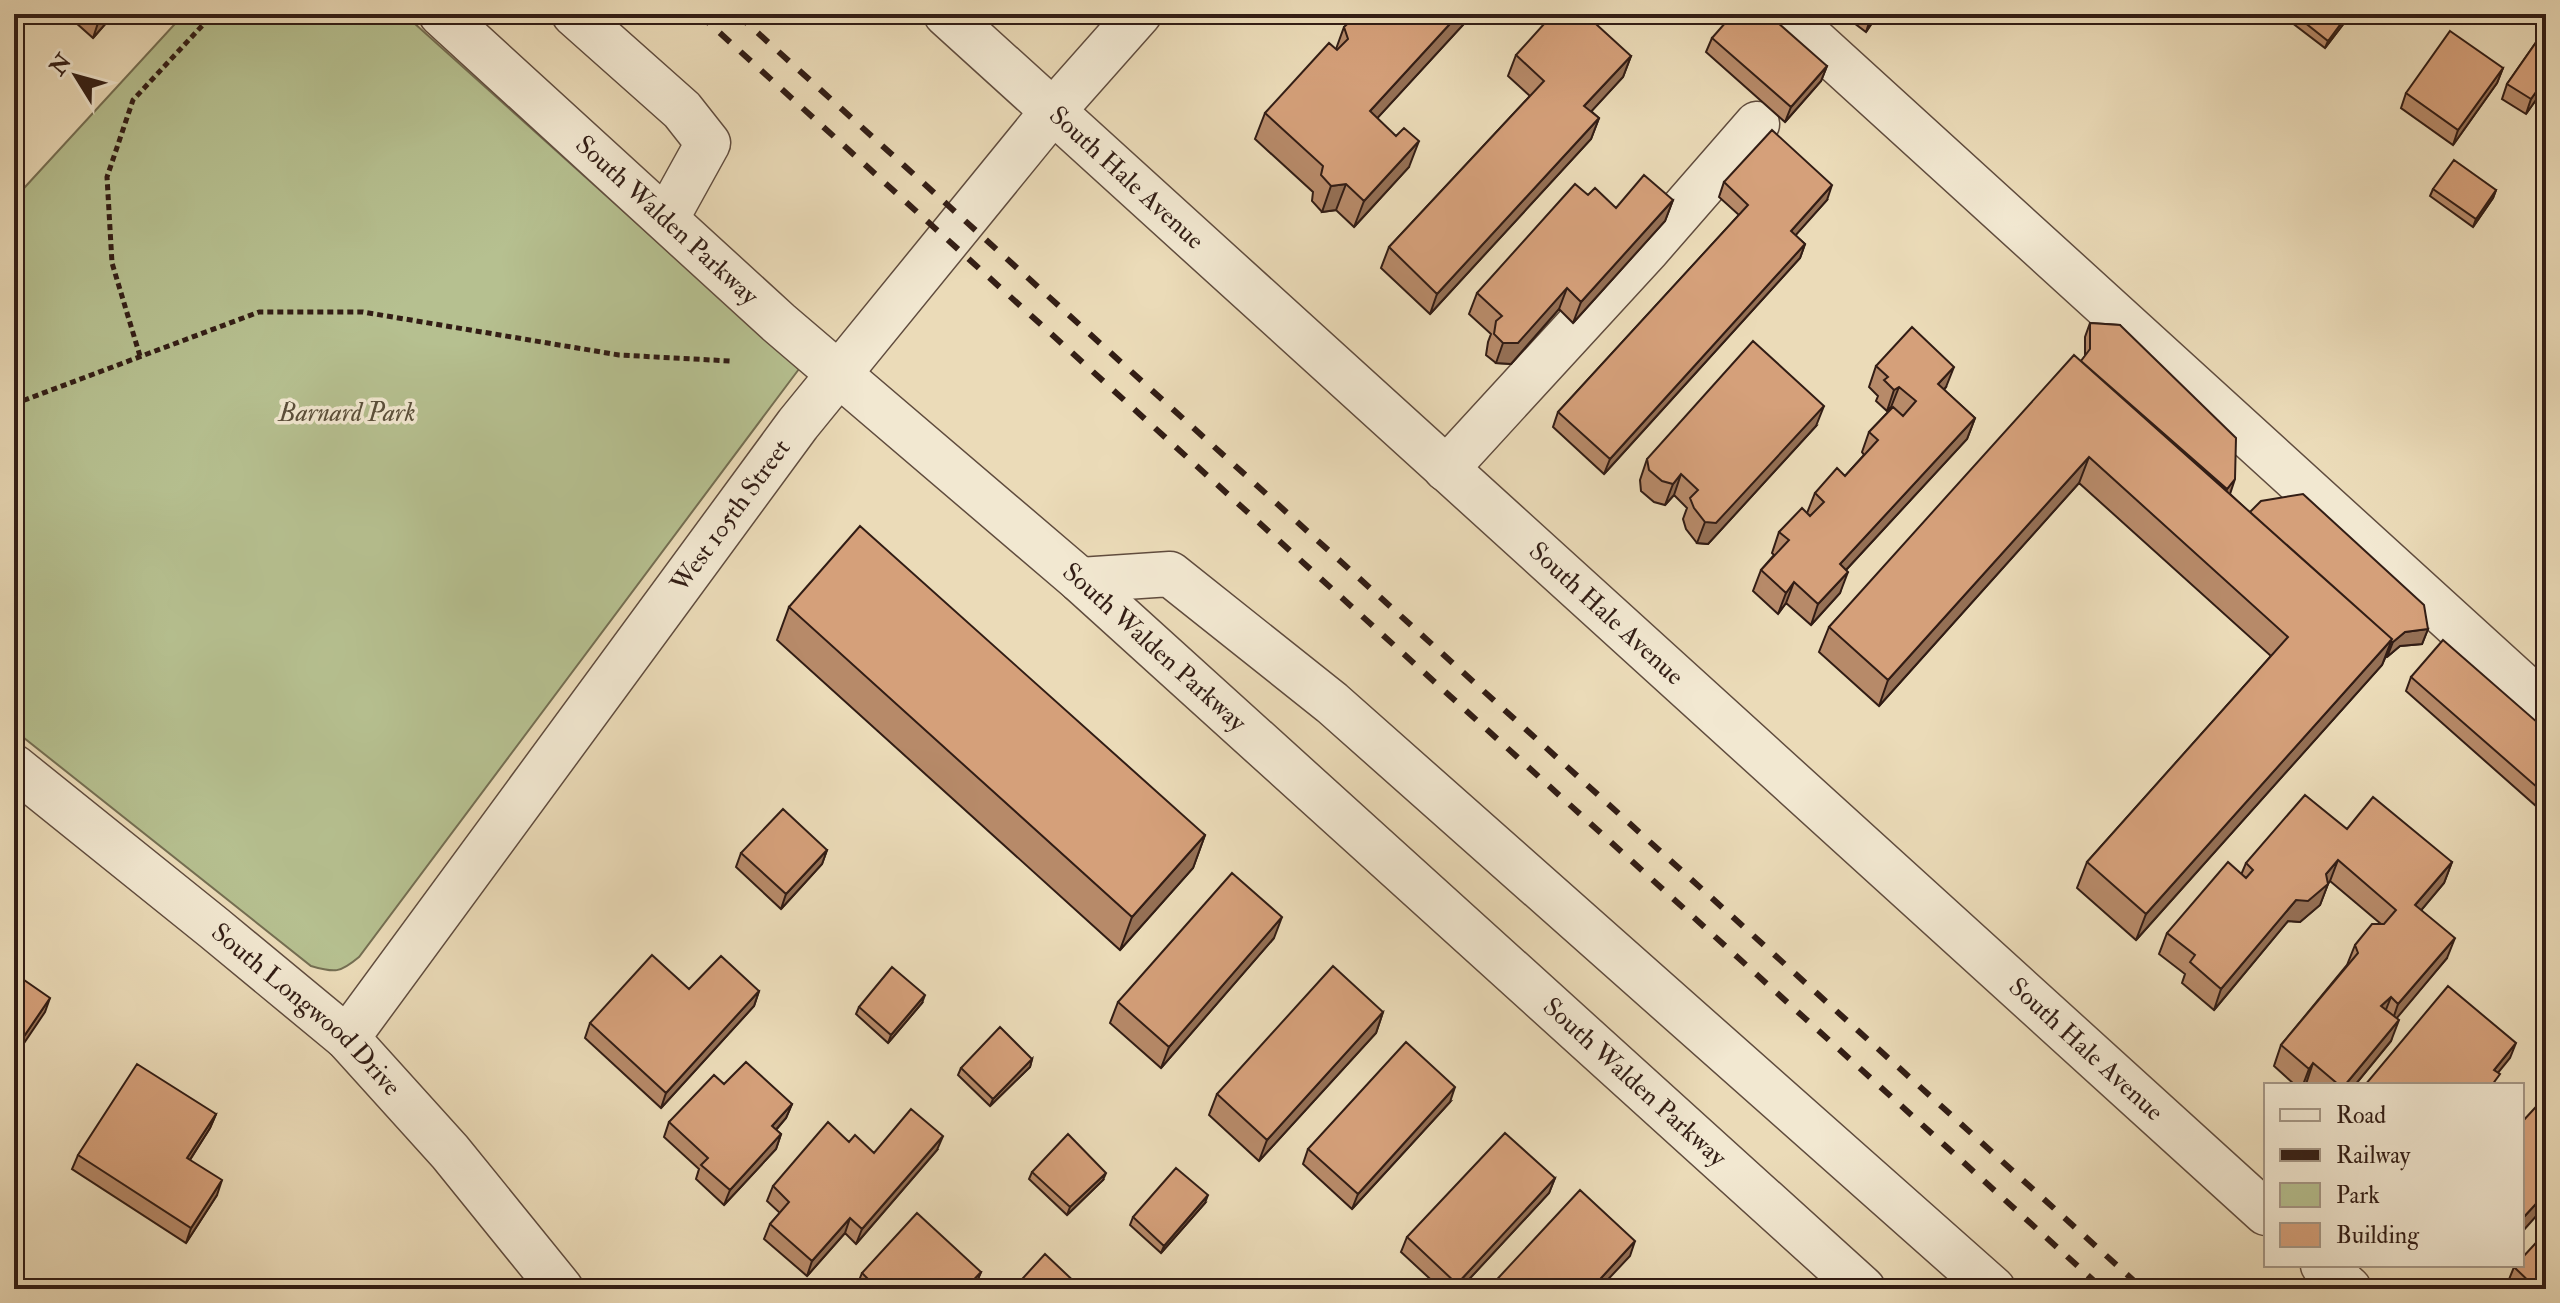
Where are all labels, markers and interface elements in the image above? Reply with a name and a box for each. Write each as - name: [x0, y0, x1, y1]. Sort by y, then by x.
- north arrow: [36, 36, 116, 116]
- text: N: [43, 48, 78, 82]
- street label: South Hale Avenue: [1042, 100, 1211, 257]
- street label: South Walden Parkway: [569, 129, 765, 313]
- park label: Barnard Park: [277, 397, 415, 429]
- street label: West 105th Street: [663, 433, 797, 599]
- street label: South Hale Avenue: [1522, 535, 1690, 692]
- street label: South Walden Parkway: [1056, 556, 1253, 739]
- street label: South Longwood Drive: [205, 916, 408, 1103]
- street label: South Hale Avenue: [2002, 971, 2170, 1128]
- street label: South Walden Parkway: [1536, 991, 1734, 1174]
- legend: [2264, 1083, 2524, 1267]
- text: Road: [2336, 1100, 2386, 1131]
- text: Railway: [2336, 1140, 2411, 1171]
- text: Park: [2336, 1180, 2380, 1211]
- text: Building: [2336, 1220, 2420, 1251]

